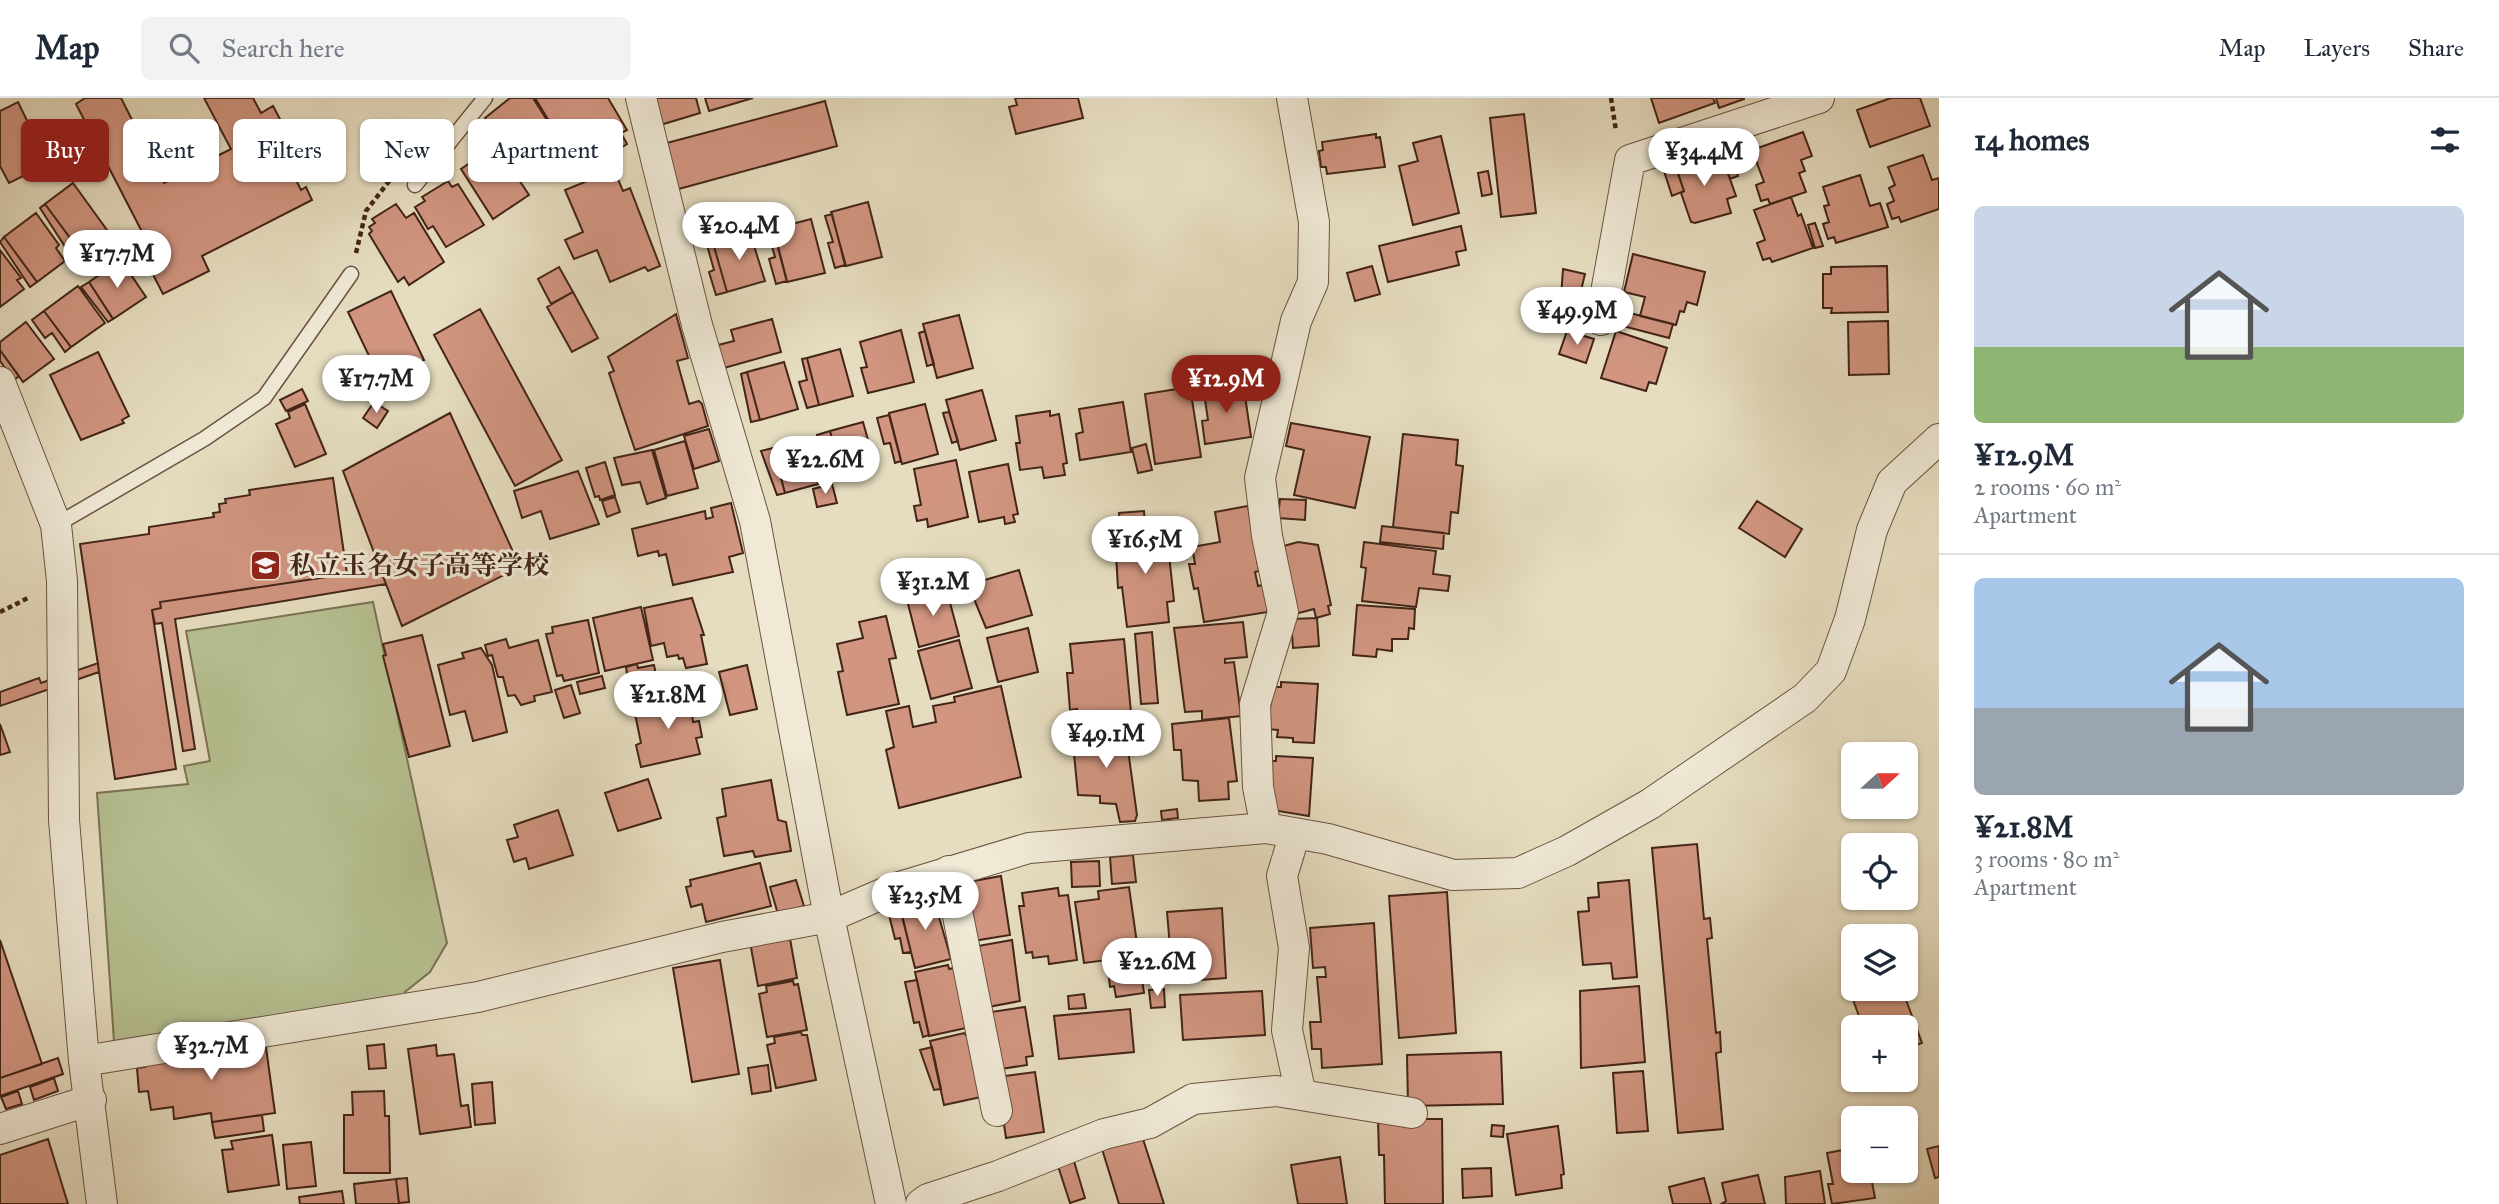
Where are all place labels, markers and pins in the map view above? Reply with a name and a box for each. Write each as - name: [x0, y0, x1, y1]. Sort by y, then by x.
- pin: ¥34.4M: [1647, 129, 1761, 188]
- pin: ¥20.4M: [682, 202, 796, 262]
- pin: ¥17.7M: [60, 230, 174, 290]
- pin: ¥49.9M: [1520, 288, 1634, 347]
- pin: ¥17.7M: [319, 356, 433, 415]
- pin: ¥12.9M: [1169, 356, 1283, 415]
- pin: ¥22.6M: [768, 436, 882, 496]
- pin: ¥16.5M: [1088, 517, 1202, 576]
- school or university icon: 私立玉名女子高等学校: [249, 548, 283, 582]
- place label: 私立玉名女子高等学校: [289, 549, 549, 581]
- pin: ¥31.2M: [876, 559, 990, 618]
- pin: ¥21.8M: [611, 672, 725, 731]
- pin: ¥49.1M: [1049, 710, 1163, 770]
- pin: ¥23.5M: [868, 872, 982, 932]
- pin: ¥22.6M: [1100, 939, 1214, 998]
- pin: ¥32.7M: [154, 1023, 268, 1082]

